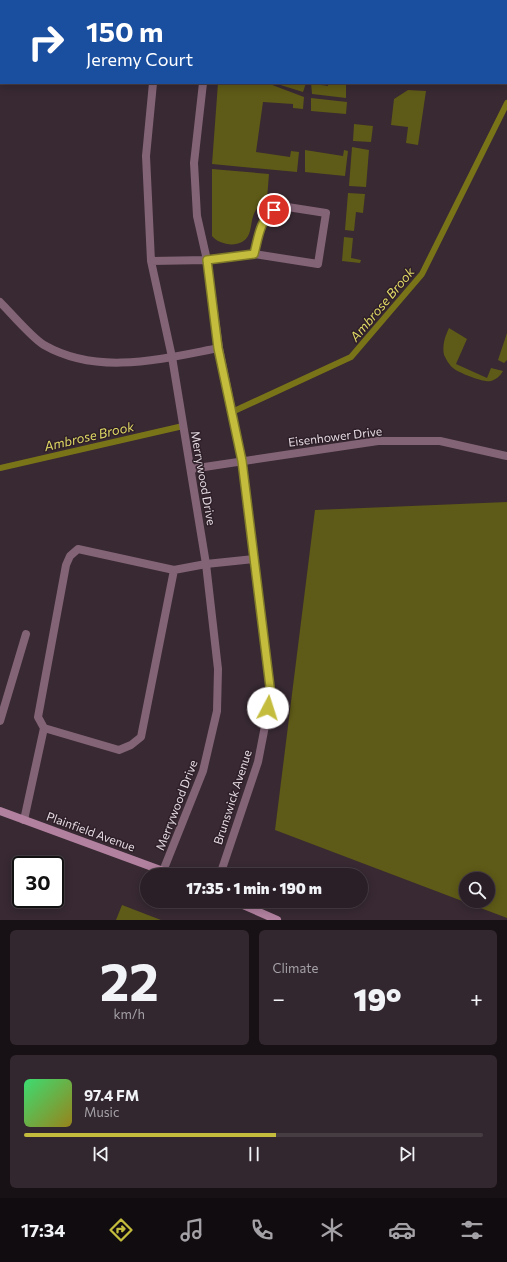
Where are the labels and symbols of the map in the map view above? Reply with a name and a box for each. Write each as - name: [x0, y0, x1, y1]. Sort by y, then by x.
- pin: [257, 193, 291, 227]
- water label: Ambrose Brook: [346, 263, 418, 345]
- water label: Ambrose Brook: [41, 418, 136, 454]
- street label: Eisenhower Drive: [287, 423, 383, 449]
- street label: Merrywood Drive: [189, 430, 219, 526]
- position arrow: [247, 687, 289, 729]
- street label: Brunswick Avenue: [210, 748, 254, 846]
- street label: Merrywood Drive: [152, 758, 200, 852]
- street label: Plainfield Avenue: [45, 808, 137, 854]
- speed limit sign: 30: [12, 856, 64, 908]

